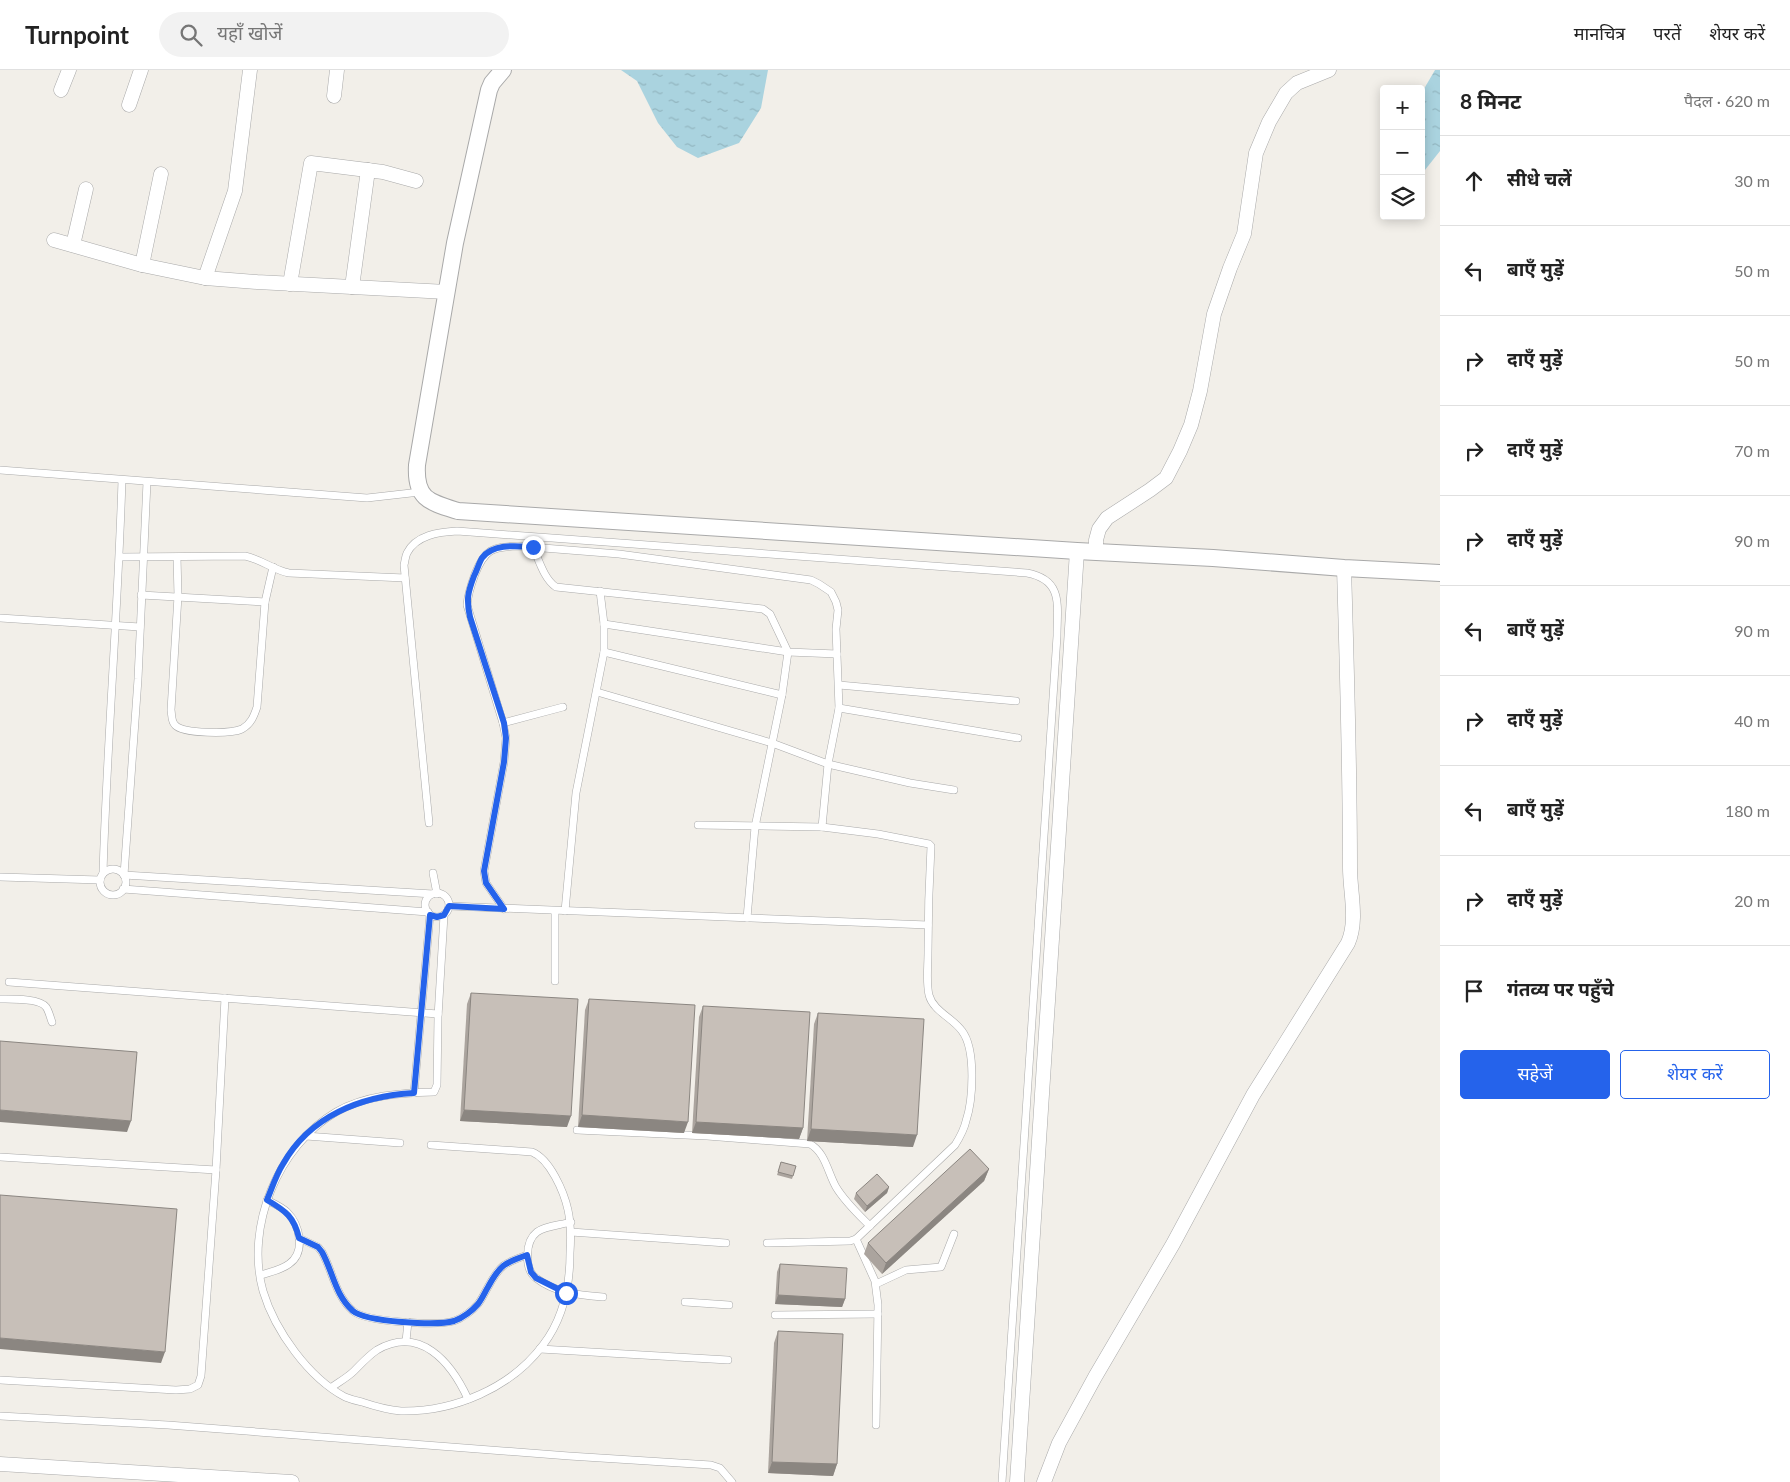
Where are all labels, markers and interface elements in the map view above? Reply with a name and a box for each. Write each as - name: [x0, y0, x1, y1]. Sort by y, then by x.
- search box: [159, 12, 509, 57]
- text: Turnpoint: [25, 20, 129, 49]
- icon: search: [177, 21, 205, 49]
- text: यहाँ खोजें: [217, 21, 282, 44]
- text: मानचित्र: [1574, 22, 1625, 44]
- text: परतें: [1653, 22, 1681, 44]
- text: शेयर करें: [1709, 22, 1765, 44]
- map controls: [1380, 85, 1425, 220]
- button: +: [1380, 85, 1425, 130]
- text: 8 मिनट: [1460, 88, 1521, 113]
- text: पैदल · 620 m: [1684, 91, 1770, 110]
- button: −: [1380, 130, 1425, 175]
- icon: ahead: [1460, 167, 1488, 195]
- text: सीधे चलें: [1507, 167, 1572, 190]
- text: 30 m: [1734, 171, 1770, 190]
- button: layers: [1380, 175, 1425, 220]
- icon: left: [1460, 257, 1488, 285]
- text: बाएँ मुड़ें: [1507, 257, 1564, 280]
- text: 50 m: [1734, 261, 1770, 280]
- icon: right: [1460, 347, 1488, 375]
- text: दाएँ मुड़ें: [1507, 347, 1563, 370]
- text: 50 m: [1734, 351, 1770, 370]
- icon: right: [1460, 437, 1488, 465]
- text: दाएँ मुड़ें: [1507, 437, 1563, 460]
- text: 70 m: [1734, 441, 1770, 460]
- icon: right: [1460, 527, 1488, 555]
- text: दाएँ मुड़ें: [1507, 527, 1563, 550]
- text: 90 m: [1734, 531, 1770, 550]
- route end: [522, 536, 545, 559]
- icon: left: [1460, 617, 1488, 645]
- text: बाएँ मुड़ें: [1507, 617, 1564, 640]
- text: 90 m: [1734, 621, 1770, 640]
- icon: right: [1460, 707, 1488, 735]
- text: दाएँ मुड़ें: [1507, 707, 1563, 730]
- text: 40 m: [1734, 711, 1770, 730]
- icon: left: [1460, 797, 1488, 825]
- text: बाएँ मुड़ें: [1507, 797, 1564, 820]
- text: 180 m: [1725, 801, 1770, 820]
- icon: right: [1460, 887, 1488, 915]
- text: दाएँ मुड़ें: [1507, 887, 1563, 910]
- text: 20 m: [1734, 891, 1770, 910]
- icon: arrive: [1460, 977, 1488, 1005]
- text: गंतव्य पर पहुँचे: [1507, 977, 1614, 1000]
- button: सहेजें: [1460, 1050, 1610, 1099]
- button: शेयर करें: [1620, 1050, 1770, 1099]
- route start: [555, 1282, 578, 1305]

